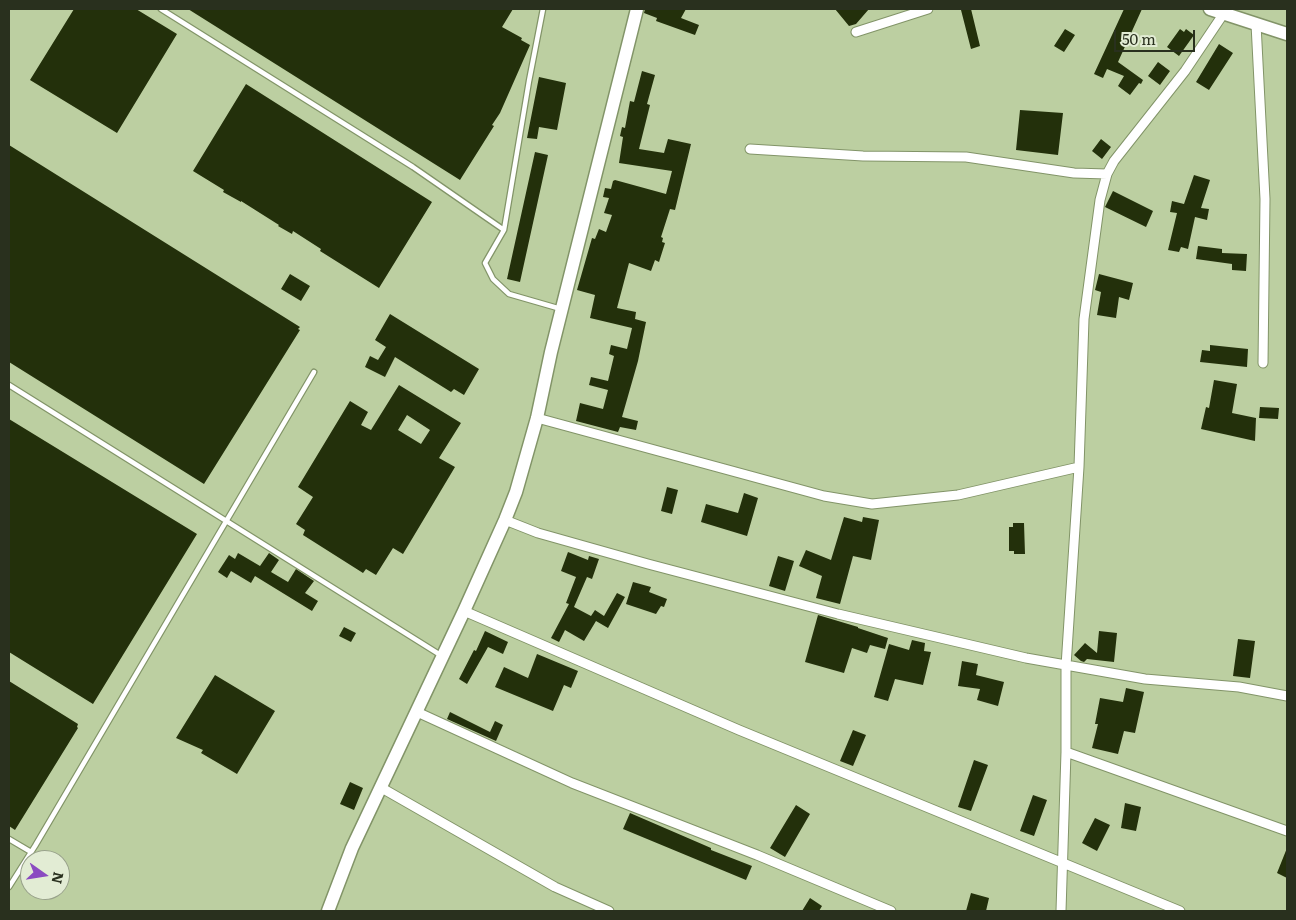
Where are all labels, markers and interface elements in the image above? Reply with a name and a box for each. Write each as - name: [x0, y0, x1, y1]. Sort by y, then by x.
- scale bar: [1116, 20, 1197, 52]
- text: 50 m: [1122, 27, 1156, 50]
- north arrow: [20, 850, 70, 900]
- text: N: [48, 870, 70, 886]

